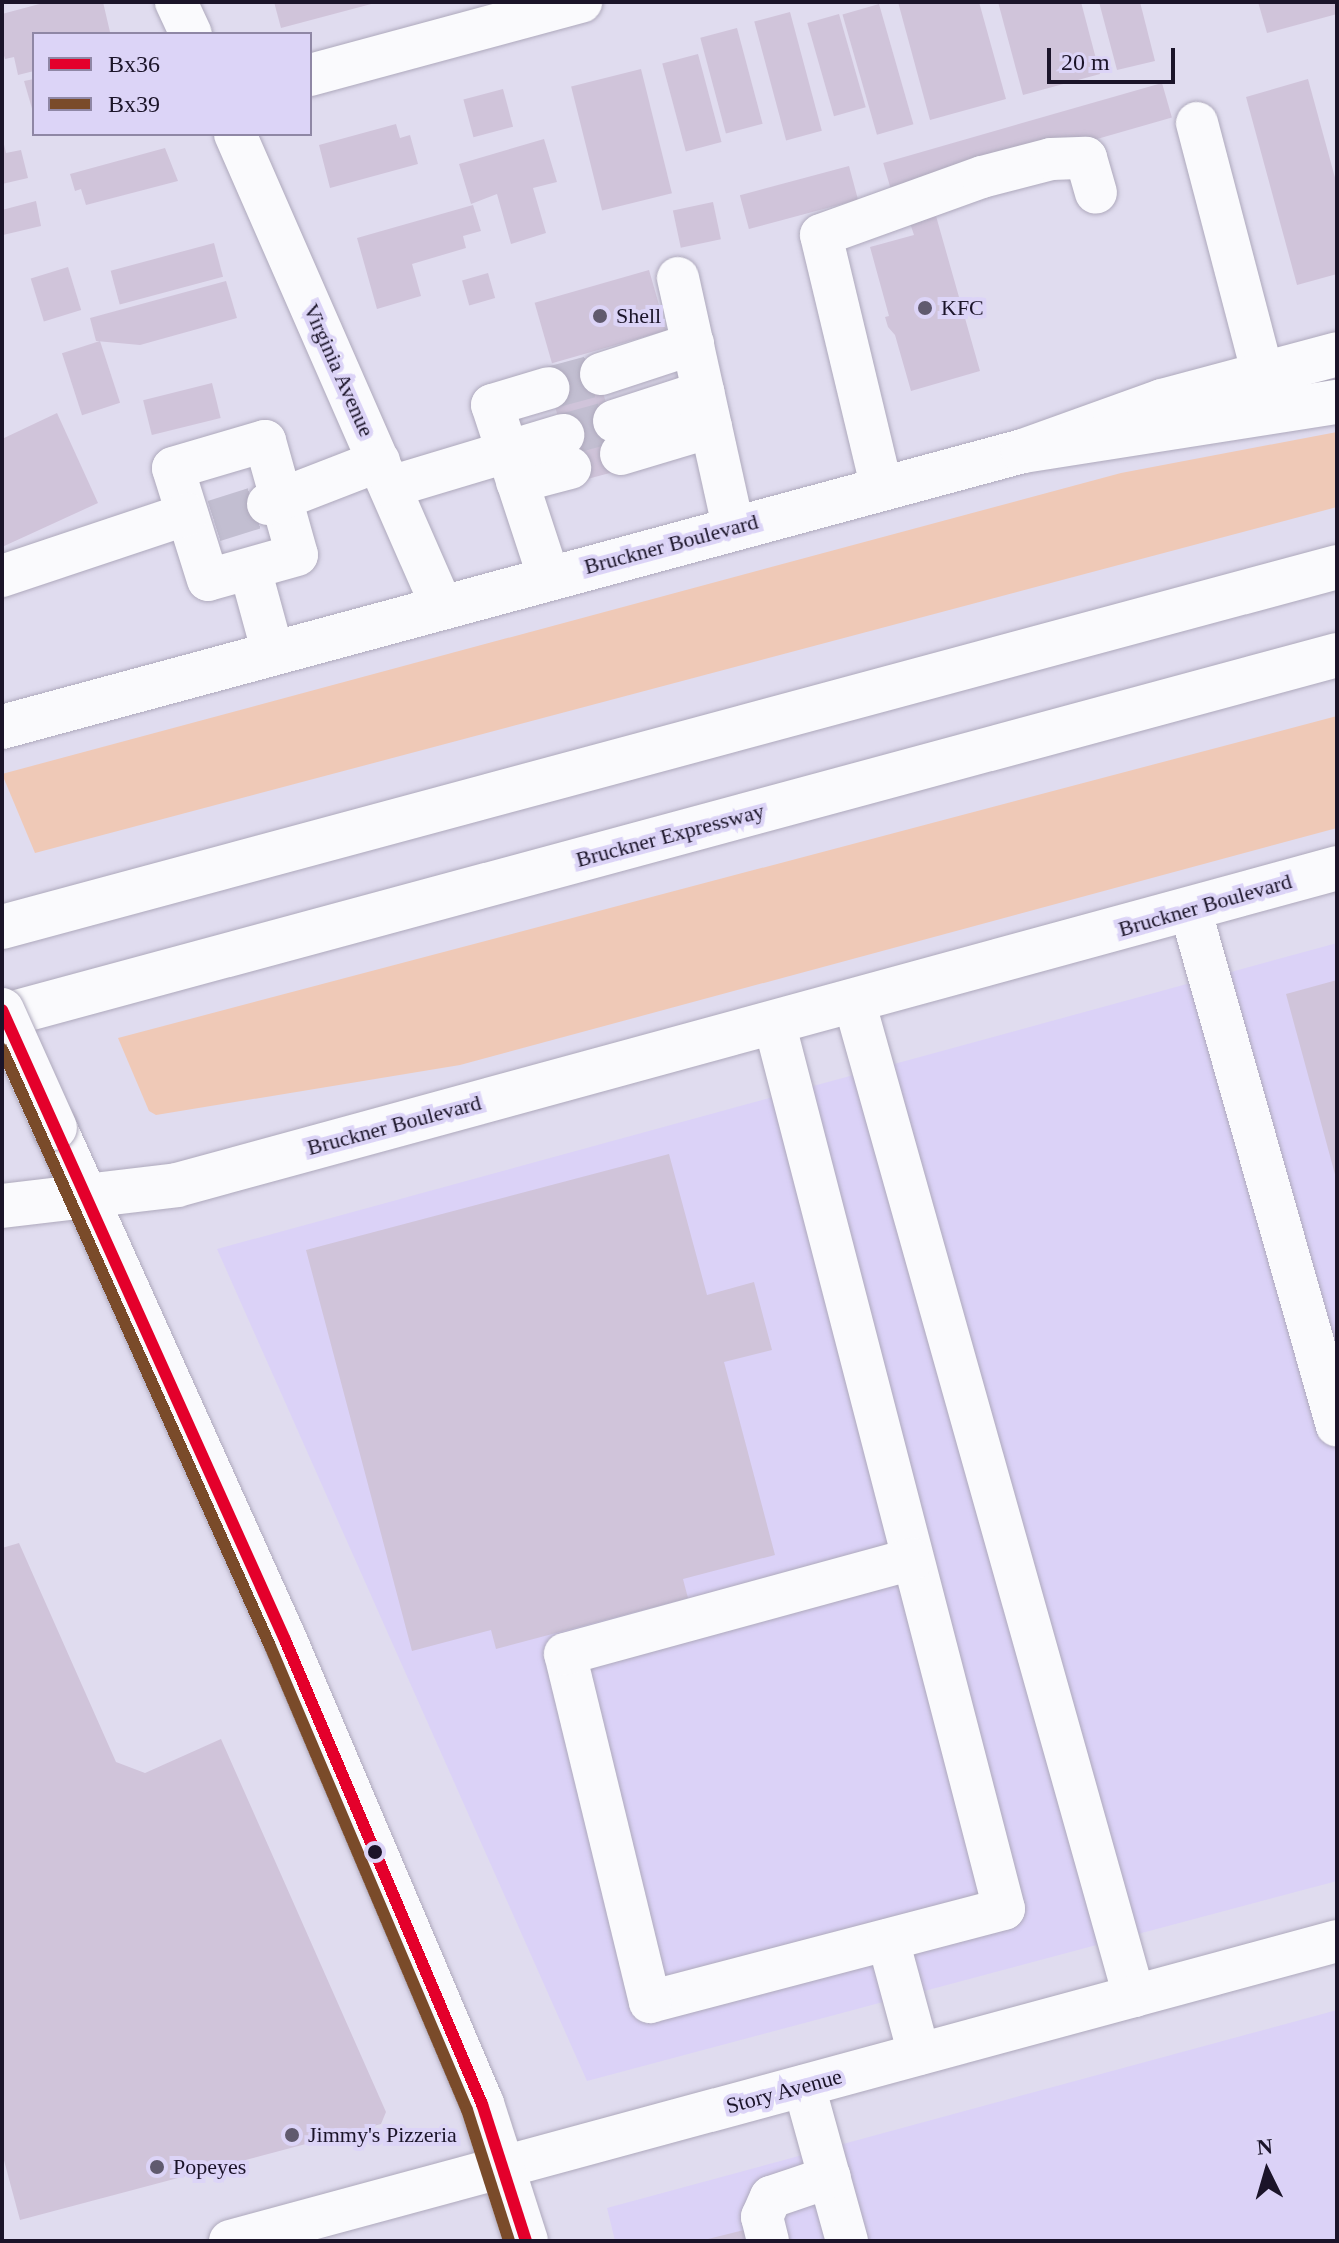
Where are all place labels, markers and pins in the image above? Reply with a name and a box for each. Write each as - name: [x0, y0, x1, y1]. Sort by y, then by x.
- place label: KFC: [941, 295, 984, 321]
- marker: KFC: [916, 299, 934, 317]
- place label: Shell: [616, 303, 661, 329]
- marker: Shell: [591, 307, 609, 325]
- unlabelled marker: [367, 1844, 383, 1860]
- place label: Jimmy's Pizzeria: [308, 2122, 457, 2148]
- marker: Jimmy's Pizzeria: [283, 2126, 301, 2144]
- place label: Popeyes: [173, 2154, 246, 2180]
- marker: Popeyes: [148, 2158, 166, 2176]

